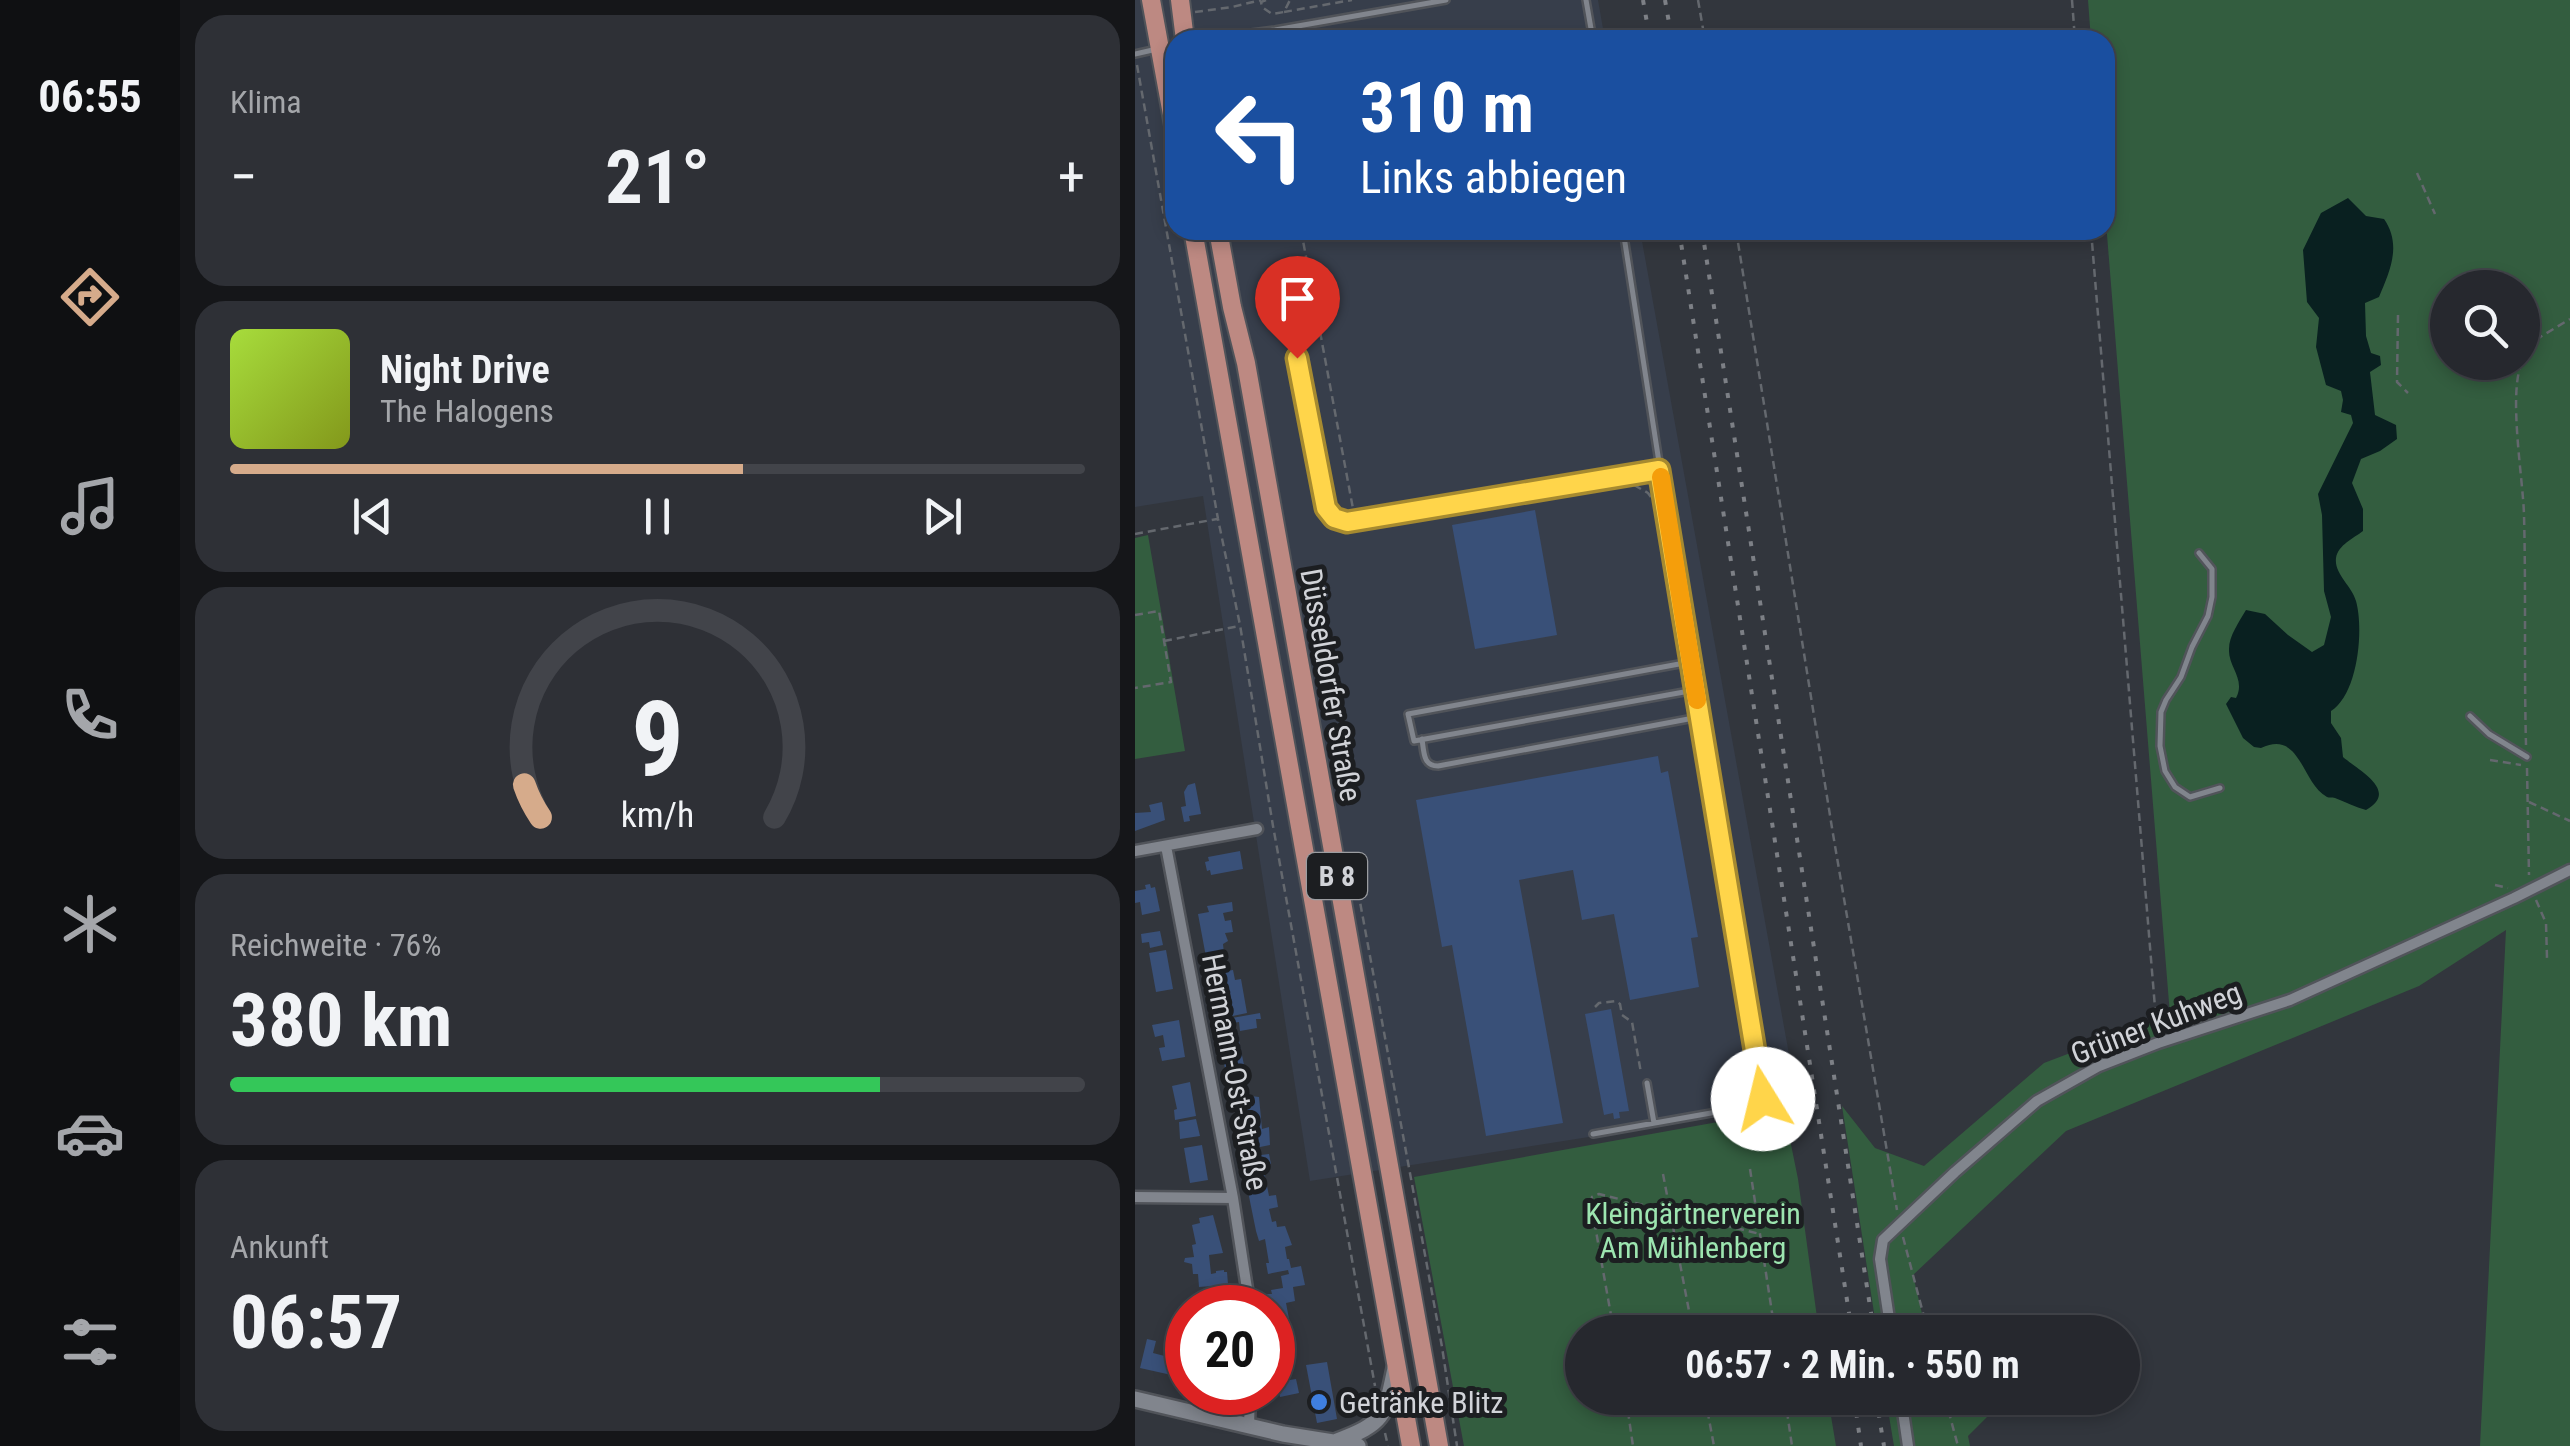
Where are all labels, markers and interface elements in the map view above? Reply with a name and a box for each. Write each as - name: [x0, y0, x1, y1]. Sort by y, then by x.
- text: 310 m: [1360, 67, 1534, 149]
- text: 06:55: [38, 70, 142, 123]
- icon: left: [1195, 70, 1325, 200]
- text: Klima: [230, 83, 302, 121]
- text: 21°: [605, 133, 710, 221]
- text: −: [230, 145, 258, 209]
- text: +: [1058, 145, 1085, 209]
- text: Links abbiegen: [1360, 151, 1627, 204]
- pin: [1255, 256, 1340, 359]
- icon: directions: [55, 262, 125, 332]
- map controls: [2430, 270, 2540, 380]
- button: search: [2430, 270, 2540, 380]
- icon: arrive: [1270, 271, 1325, 326]
- text: Night Drive: [380, 348, 550, 392]
- text: The Halogens: [380, 392, 554, 430]
- icon: music: [55, 471, 125, 541]
- icon: previous: [345, 489, 400, 544]
- icon: pause: [630, 489, 685, 544]
- icon: next: [915, 489, 970, 544]
- street label: Düsseldorfer Straße: [1293, 566, 1369, 804]
- text: 9: [631, 679, 684, 800]
- icon: phone: [55, 680, 125, 750]
- text: km/h: [621, 794, 694, 836]
- road number: B 8: [1307, 853, 1367, 899]
- icon: climate: [55, 889, 125, 959]
- text: Reichweite · 76%: [230, 926, 442, 964]
- street label: Hermann-Ost-Straße: [1195, 951, 1275, 1193]
- street label: Grüner Kuhweg: [2066, 975, 2246, 1071]
- text: 380 km: [230, 976, 452, 1064]
- position arrow: [1711, 1047, 1815, 1151]
- icon: car: [55, 1098, 125, 1168]
- park label: Kleingärtnerverein Am Mühlenberg: [1585, 1196, 1801, 1265]
- text: Ankunft: [230, 1228, 329, 1266]
- text: 06:57: [230, 1278, 402, 1366]
- speed limit sign: 20: [1165, 1285, 1295, 1415]
- icon: filters: [55, 1307, 125, 1377]
- text: 06:57 · 2 Min. · 550 m: [1685, 1343, 2020, 1387]
- place label: Getränke Blitz: [1339, 1385, 1504, 1420]
- marker: Getränke Blitz: [1308, 1391, 1330, 1413]

